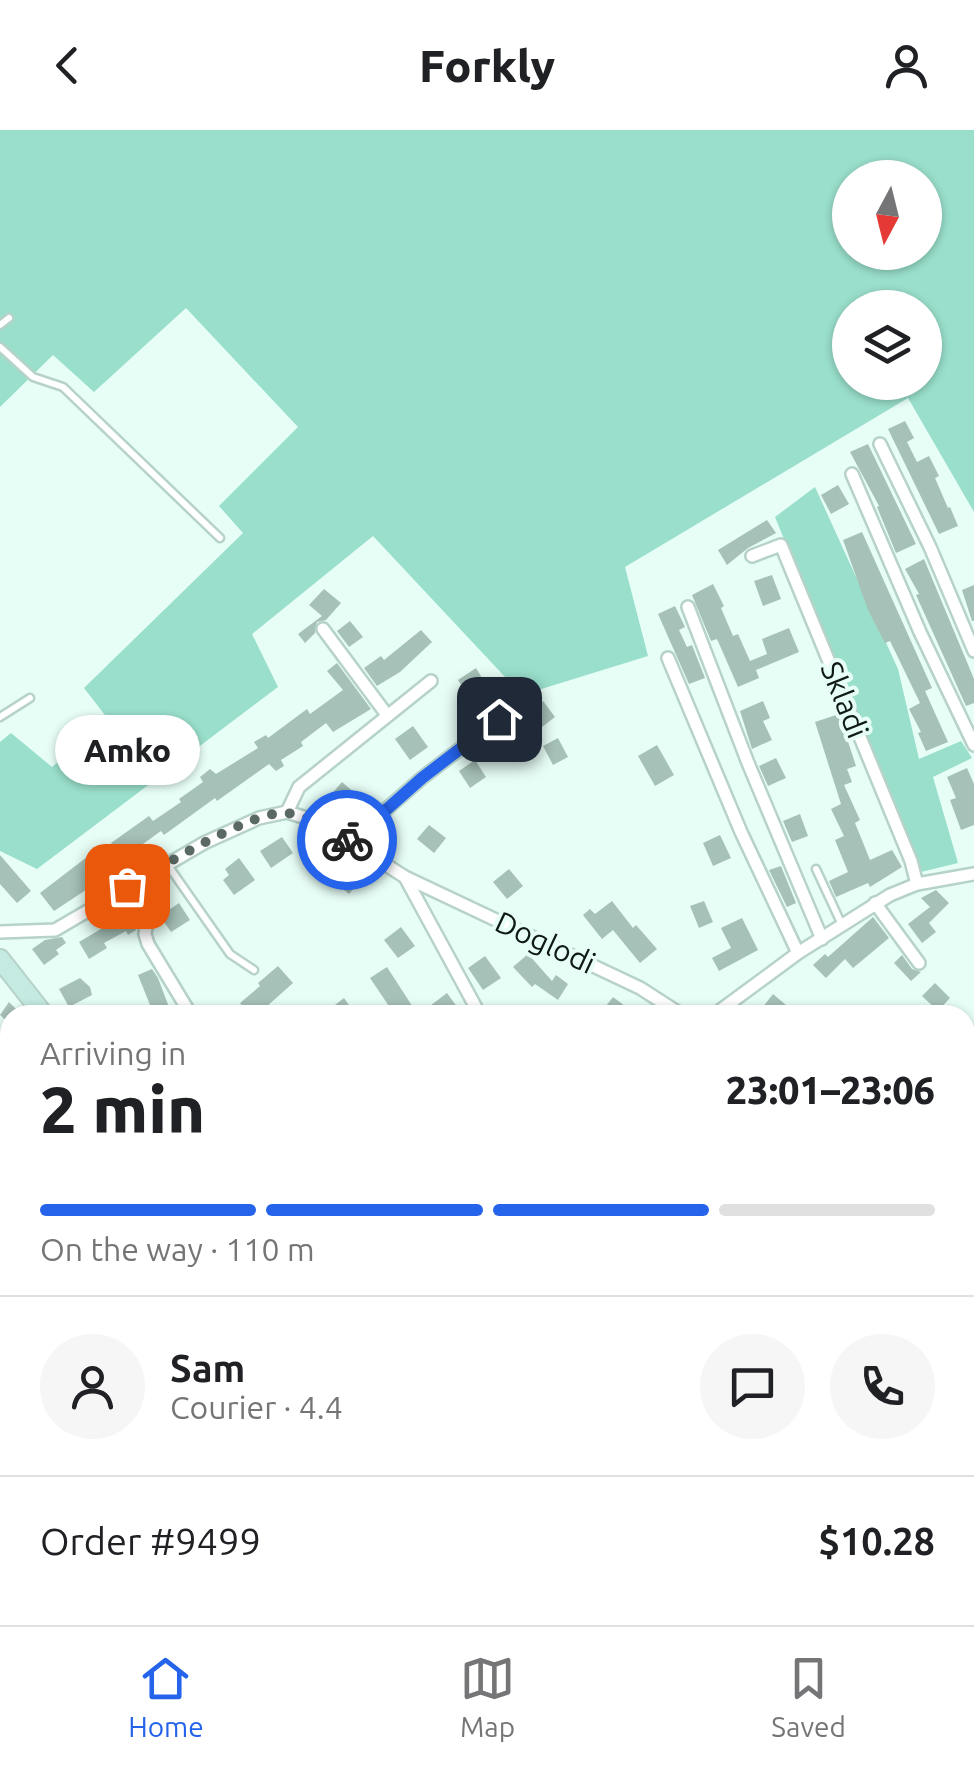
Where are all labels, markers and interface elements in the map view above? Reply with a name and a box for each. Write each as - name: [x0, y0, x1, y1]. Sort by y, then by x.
- icon: back: [40, 38, 95, 93]
- icon: person: [879, 38, 934, 93]
- text: Forkly: [419, 40, 555, 91]
- north arrow: [832, 160, 942, 270]
- map controls: [832, 160, 942, 400]
- button: layers: [832, 290, 942, 400]
- street label: Skladi: [814, 657, 875, 743]
- pin: [457, 677, 542, 762]
- icon: home: [472, 692, 527, 747]
- callout: Amko: [54, 716, 200, 786]
- text: Amko: [84, 732, 171, 768]
- courier: [297, 790, 397, 890]
- icon: bike: [320, 813, 375, 868]
- pin: [85, 844, 170, 929]
- icon: bag: [100, 859, 155, 914]
- street label: Doglodi: [490, 904, 601, 980]
- text: Arriving in: [40, 1035, 186, 1071]
- text: 23:01–23:06: [726, 1069, 935, 1111]
- text: 2 min: [40, 1072, 205, 1145]
- text: On the way · 110 m: [40, 1231, 315, 1267]
- button: person: [40, 1334, 145, 1439]
- button: chat: [700, 1334, 805, 1439]
- button: phone: [830, 1334, 935, 1439]
- text: Sam: [170, 1347, 245, 1389]
- text: Courier · 4.4: [170, 1389, 343, 1425]
- text: Order #9499: [40, 1520, 261, 1562]
- text: $10.28: [818, 1520, 935, 1562]
- tab: Home: [128, 1651, 204, 1742]
- tab: Map: [460, 1651, 515, 1742]
- tab: Saved: [771, 1651, 846, 1742]

